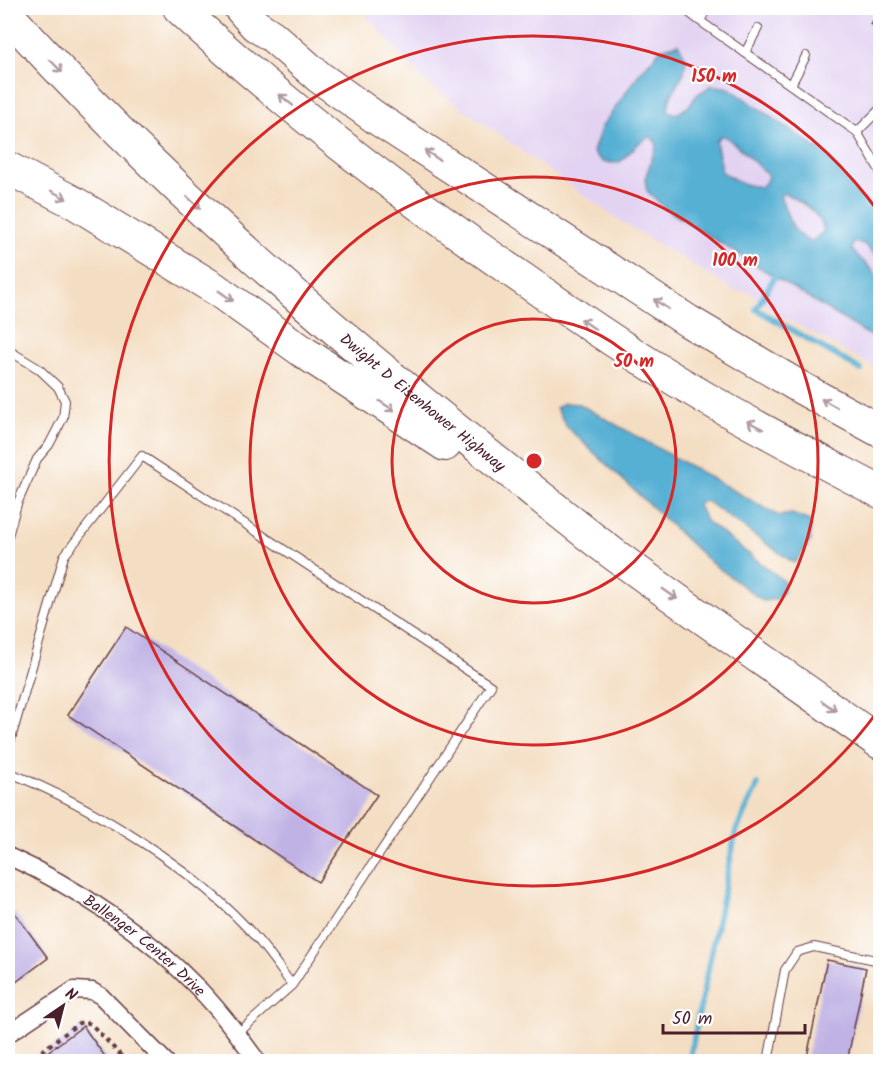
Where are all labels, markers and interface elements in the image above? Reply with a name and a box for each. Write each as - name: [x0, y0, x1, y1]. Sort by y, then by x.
- one-way arrow: [48, 58, 63, 73]
- text: 150 m: [691, 63, 737, 92]
- one-way arrow: [279, 93, 294, 107]
- one-way arrow: [424, 149, 441, 161]
- one-way arrow: [50, 190, 68, 201]
- one-way arrow: [187, 196, 202, 210]
- text: 100 m: [712, 247, 758, 276]
- one-way arrow: [217, 290, 233, 302]
- one-way arrow: [654, 298, 670, 310]
- one-way arrow: [581, 318, 597, 330]
- street label: Dwight D Eisenhower Highway: [334, 327, 511, 479]
- text: 50 m: [613, 348, 654, 377]
- one-way arrow: [821, 397, 838, 409]
- one-way arrow: [378, 400, 395, 412]
- one-way arrow: [747, 419, 764, 431]
- centre of rings: [524, 451, 544, 471]
- one-way arrow: [661, 588, 677, 600]
- one-way arrow: [820, 700, 837, 712]
- street label: Ballenger Center Drive: [78, 889, 211, 1003]
- north arrow: [33, 976, 93, 1036]
- text: N: [59, 982, 82, 1008]
- scale bar: [663, 997, 806, 1035]
- text: 50 m: [672, 1005, 712, 1034]

